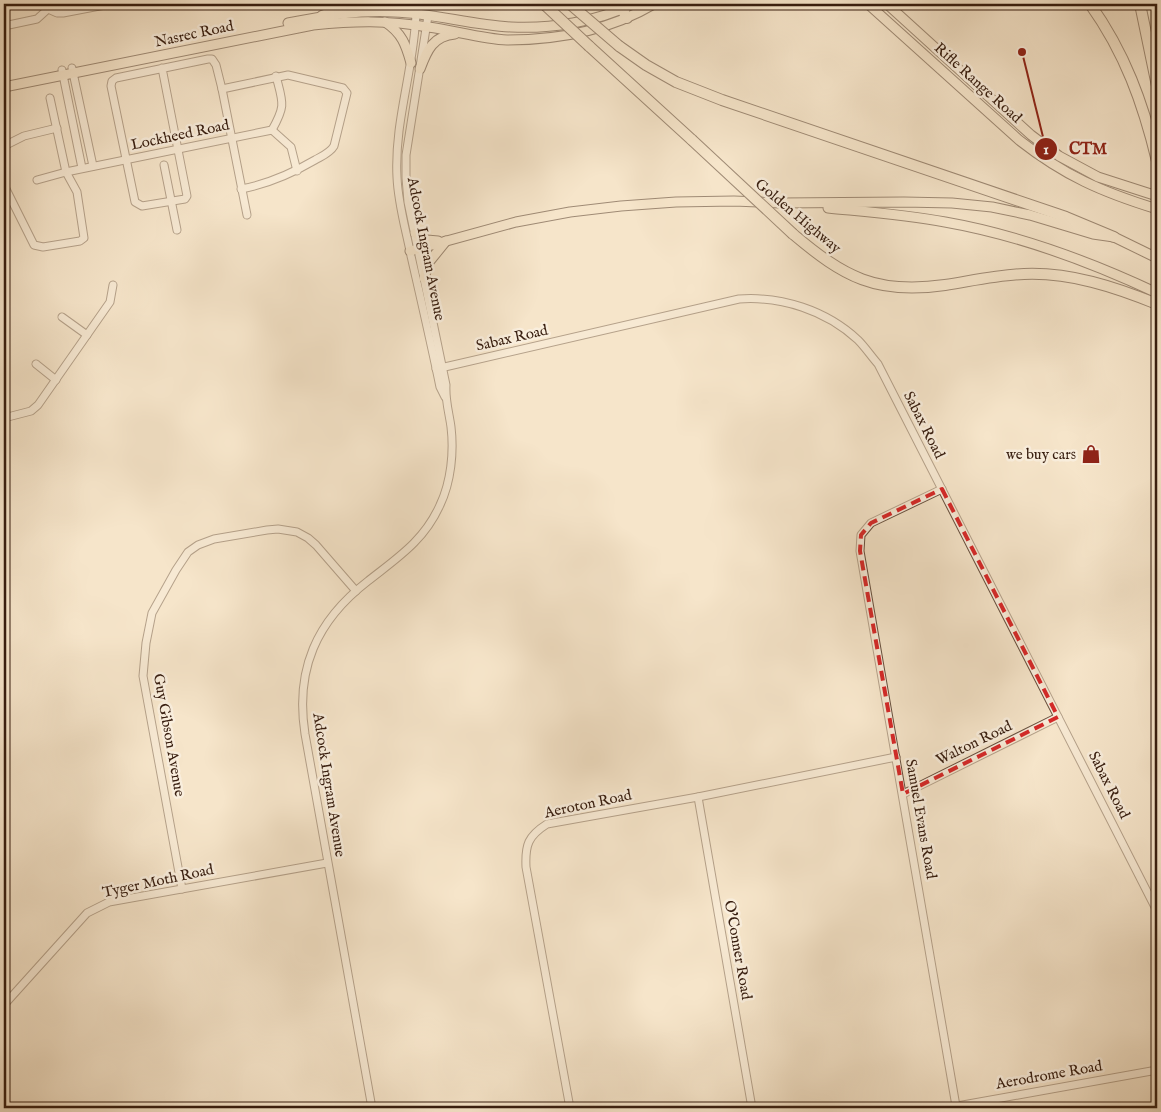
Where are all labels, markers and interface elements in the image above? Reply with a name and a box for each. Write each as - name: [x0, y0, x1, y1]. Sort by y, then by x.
- street label: Nasrec Road: [153, 16, 236, 52]
- street label: Rifle Range Road: [930, 39, 1027, 128]
- street label: Lockheed Road: [129, 115, 232, 155]
- callout: CTM: [1034, 133, 1117, 164]
- text: 1: [1043, 140, 1049, 159]
- text: CTM: [1069, 140, 1107, 160]
- street label: Golden Highway: [751, 174, 845, 258]
- street label: Adcock Ingram Avenue: [403, 175, 449, 322]
- street label: Sabax Road: [474, 320, 551, 355]
- street label: Sabax Road: [899, 388, 950, 463]
- shop icon: we buy cars: [1080, 443, 1102, 465]
- place label: we buy cars: [1006, 445, 1076, 464]
- street label: Guy Gibson Avenue: [149, 672, 189, 798]
- street label: Adcock Ingram Avenue: [308, 711, 350, 859]
- street label: Walton Road: [933, 716, 1016, 770]
- street label: Sabax Road: [1084, 748, 1135, 823]
- street label: Samuel Evans Road: [901, 758, 941, 881]
- street label: Aeroton Road: [542, 785, 634, 823]
- street label: Tyger Moth Road: [101, 860, 216, 902]
- street label: O'Conner Road: [720, 899, 756, 1002]
- street label: Aerodrome Road: [993, 1056, 1105, 1094]

